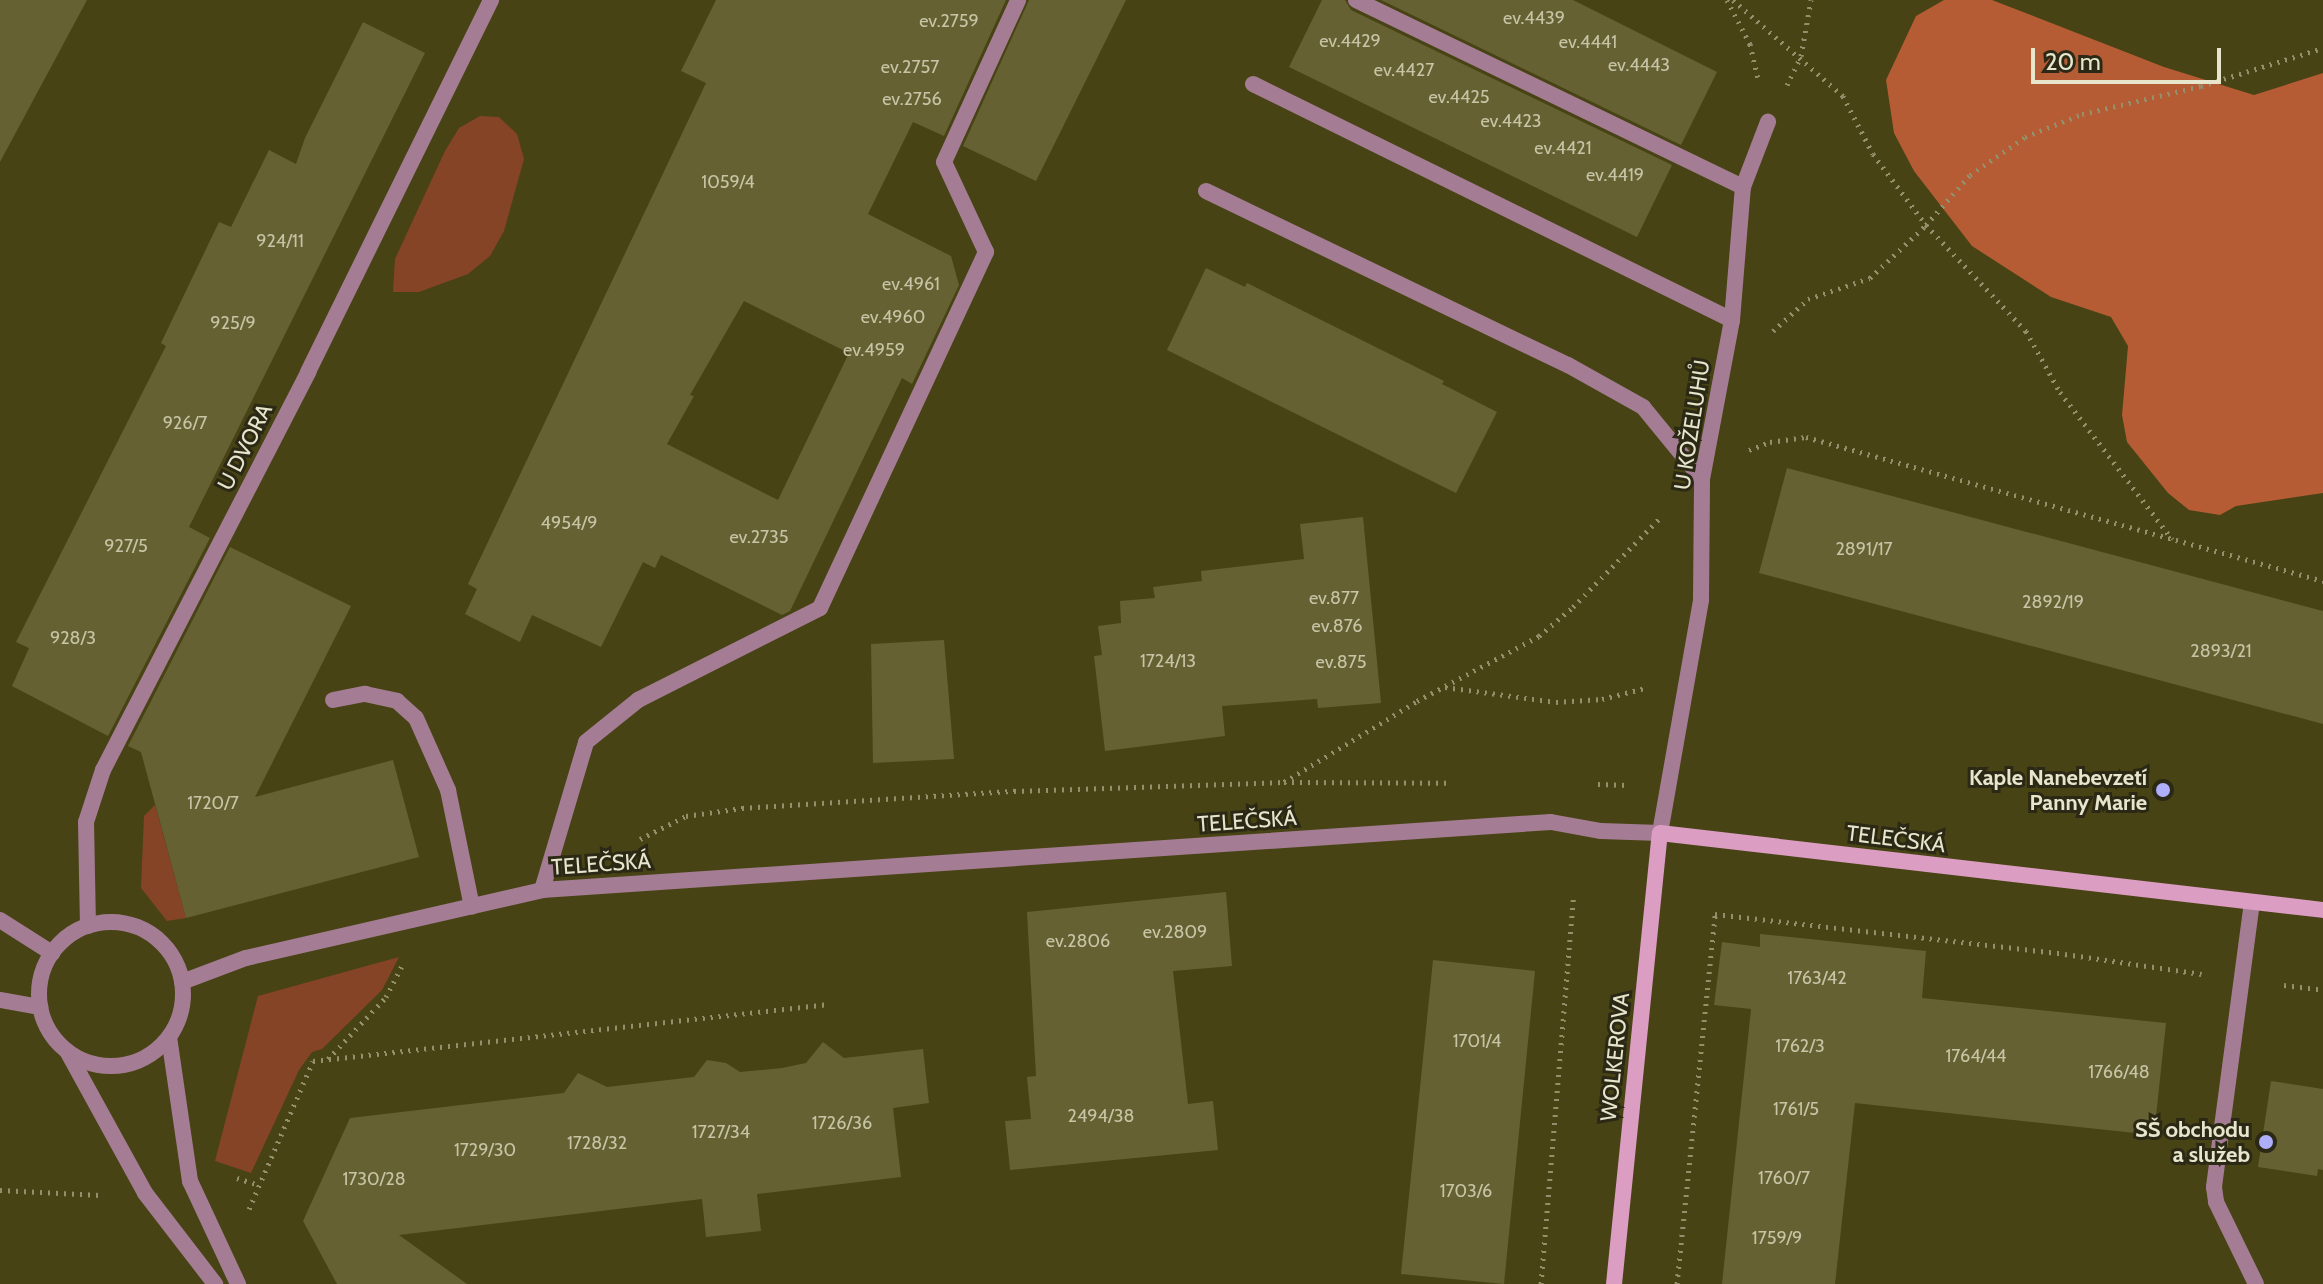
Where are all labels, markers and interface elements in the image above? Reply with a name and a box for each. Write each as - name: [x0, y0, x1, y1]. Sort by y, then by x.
- house number: ev.4439: [1503, 7, 1565, 29]
- house number: ev.2759: [919, 10, 979, 32]
- house number: ev.4429: [1319, 30, 1381, 52]
- house number: ev.4441: [1559, 31, 1617, 53]
- scale bar: [2035, 32, 2225, 82]
- text: 20 m: [2045, 47, 2101, 76]
- house number: ev.4443: [1608, 54, 1670, 76]
- house number: ev.2757: [881, 56, 939, 78]
- house number: ev.4427: [1374, 59, 1434, 81]
- house number: ev.4425: [1428, 86, 1490, 108]
- house number: ev.2756: [882, 88, 942, 110]
- house number: ev.4423: [1480, 110, 1542, 132]
- house number: ev.4421: [1534, 137, 1592, 159]
- house number: ev.4419: [1586, 164, 1644, 186]
- house number: 1059/4: [701, 171, 755, 193]
- house number: 924/11: [256, 230, 304, 252]
- house number: ev.4961: [882, 273, 940, 295]
- house number: ev.4960: [861, 306, 925, 328]
- house number: 925/9: [210, 312, 256, 334]
- house number: ev.4959: [843, 339, 905, 361]
- street label: U KOŽELUHŮ: [1669, 358, 1715, 492]
- street label: U DVORA: [212, 399, 278, 495]
- house number: 926/7: [163, 412, 207, 434]
- house number: 4954/9: [541, 512, 597, 534]
- house number: ev.2735: [729, 526, 789, 548]
- house number: 927/5: [104, 535, 148, 557]
- house number: 2891/17: [1835, 538, 1893, 560]
- house number: ev.877: [1309, 587, 1359, 609]
- house number: 2892/19: [2022, 591, 2084, 613]
- house number: ev.876: [1312, 615, 1362, 637]
- house number: 928/3: [50, 627, 96, 649]
- house number: 2893/21: [2190, 640, 2252, 662]
- house number: 1724/13: [1140, 650, 1196, 672]
- house number: ev.875: [1316, 651, 1366, 673]
- place label: Kaple Nanebevzetí Panny Marie: [1969, 764, 2147, 816]
- marker: Kaple Nanebevzetí Panny Marie: [2154, 781, 2172, 799]
- house number: 1720/7: [187, 792, 239, 814]
- street label: TELEČSKÁ: [1196, 804, 1298, 838]
- street label: TELEČSKÁ: [1845, 820, 1947, 858]
- street label: TELEČSKÁ: [550, 847, 652, 881]
- house number: ev.2809: [1143, 921, 1207, 943]
- house number: ev.2806: [1046, 930, 1110, 952]
- house number: 1763/42: [1787, 967, 1847, 989]
- street label: WOLKEROVA: [1595, 991, 1635, 1123]
- house number: 1701/4: [1453, 1030, 1501, 1052]
- house number: 1762/3: [1775, 1035, 1825, 1057]
- house number: 1764/44: [1945, 1045, 2007, 1067]
- house number: 1766/48: [2088, 1061, 2150, 1083]
- house number: 1761/5: [1773, 1098, 1819, 1120]
- house number: 2494/38: [1068, 1105, 1134, 1127]
- house number: 1726/36: [812, 1112, 872, 1134]
- place label: SŠ obchodu a služeb: [2135, 1116, 2250, 1168]
- house number: 1727/34: [692, 1121, 750, 1143]
- house number: 1728/32: [567, 1132, 627, 1154]
- marker: SŠ obchodu a služeb: [2257, 1133, 2275, 1151]
- house number: 1729/30: [454, 1139, 516, 1161]
- house number: 1760/7: [1758, 1167, 1810, 1189]
- house number: 1730/28: [342, 1168, 406, 1190]
- house number: 1703/6: [1440, 1180, 1492, 1202]
- house number: 1759/9: [1752, 1227, 1802, 1249]

